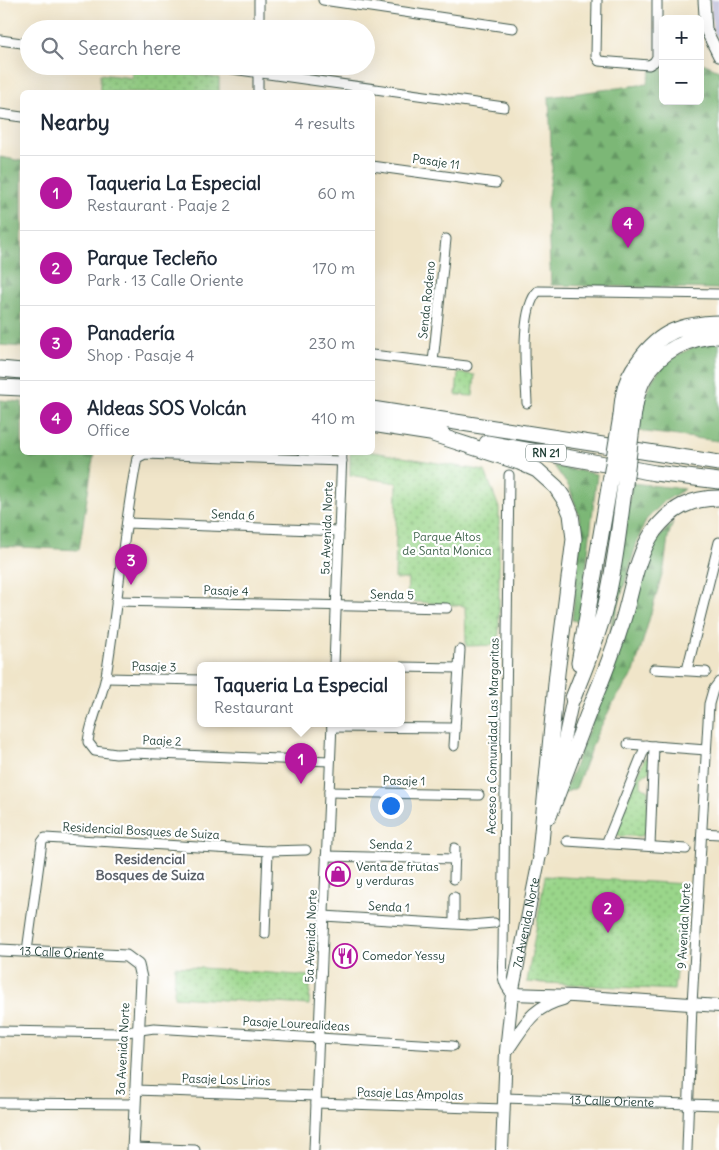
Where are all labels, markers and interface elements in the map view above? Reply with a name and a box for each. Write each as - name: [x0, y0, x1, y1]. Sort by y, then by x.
- map controls: [659, 15, 704, 105]
- button: +: [659, 15, 704, 60]
- search box: [20, 20, 375, 75]
- icon: search: [38, 34, 66, 62]
- text: Search here: [78, 36, 181, 60]
- button: −: [659, 60, 704, 105]
- text: Nearby: [40, 109, 110, 136]
- text: 4 results: [294, 113, 355, 133]
- street label: Pasaje 11: [411, 151, 461, 172]
- text: Taqueria La Especial: [87, 171, 261, 195]
- text: 1: [53, 183, 59, 203]
- text: 60 m: [317, 183, 355, 203]
- text: Restaurant · Paaje 2: [87, 195, 230, 215]
- pin: 4: [612, 207, 644, 248]
- text: Parque Tecleño: [87, 246, 217, 270]
- text: 2: [52, 258, 60, 278]
- text: 170 m: [312, 258, 355, 278]
- street label: Senda Rodeno: [415, 260, 438, 340]
- text: Park · 13 Calle Oriente: [87, 270, 244, 290]
- text: Panadería: [87, 321, 175, 345]
- text: 3: [51, 333, 61, 353]
- text: 230 m: [309, 333, 355, 353]
- text: Shop · Pasaje 4: [87, 345, 194, 365]
- text: Aldeas SOS Volcán: [87, 396, 247, 420]
- text: 4: [51, 408, 61, 428]
- text: 410 m: [311, 408, 355, 428]
- text: Office: [87, 420, 130, 440]
- road number: RN 21: [526, 444, 566, 462]
- street label: 5a Avenida Norte: [317, 481, 336, 575]
- street label: Senda 6: [211, 506, 255, 523]
- park label: Parque Altos de Santa Monica: [402, 529, 492, 558]
- pin: 3: [115, 544, 147, 585]
- street label: Pasaje 4: [203, 582, 249, 599]
- street label: Senda 5: [370, 587, 414, 602]
- street label: Acceso a Comunidad Las Margaritas: [483, 638, 502, 834]
- street label: Pasaje 3: [131, 659, 177, 674]
- popup: [197, 662, 405, 727]
- text: Taqueria La Especial: [214, 673, 388, 697]
- text: Restaurant: [214, 697, 293, 717]
- street label: Paaje 2: [142, 732, 182, 749]
- pin: 1: [285, 743, 317, 784]
- street label: Pasaje 1: [382, 773, 426, 788]
- your location: [378, 793, 404, 819]
- street label: Residencial Bosques de Suiza: [62, 819, 220, 842]
- street label: Senda 2: [369, 837, 413, 852]
- district label: Residencial Bosques de Suiza: [95, 850, 205, 884]
- place label: Venta de frutas y verduras: [356, 859, 439, 888]
- shop icon: Venta de frutas y verduras: [325, 861, 351, 887]
- street label: 7a Avenida Norte: [509, 876, 542, 969]
- street label: 9 Avenida Norte: [674, 882, 693, 969]
- street label: 5a Avenida Norte: [301, 889, 320, 983]
- pin: 2: [592, 892, 624, 933]
- street label: Senda 1: [368, 898, 410, 915]
- street label: 13 Calle Oriente: [19, 943, 104, 962]
- restaurant icon: Comedor Yessy: [332, 943, 358, 969]
- place label: Comedor Yessy: [362, 948, 445, 963]
- street label: 3a Avenida Norte: [113, 1002, 132, 1096]
- street label: Pasaje Lourealideas: [242, 1013, 350, 1034]
- street label: Pasaje Los Lirios: [182, 1070, 271, 1089]
- street label: Pasaje Las Ampolas: [357, 1084, 464, 1103]
- street label: 13 Calle Oriente: [570, 1092, 654, 1110]

